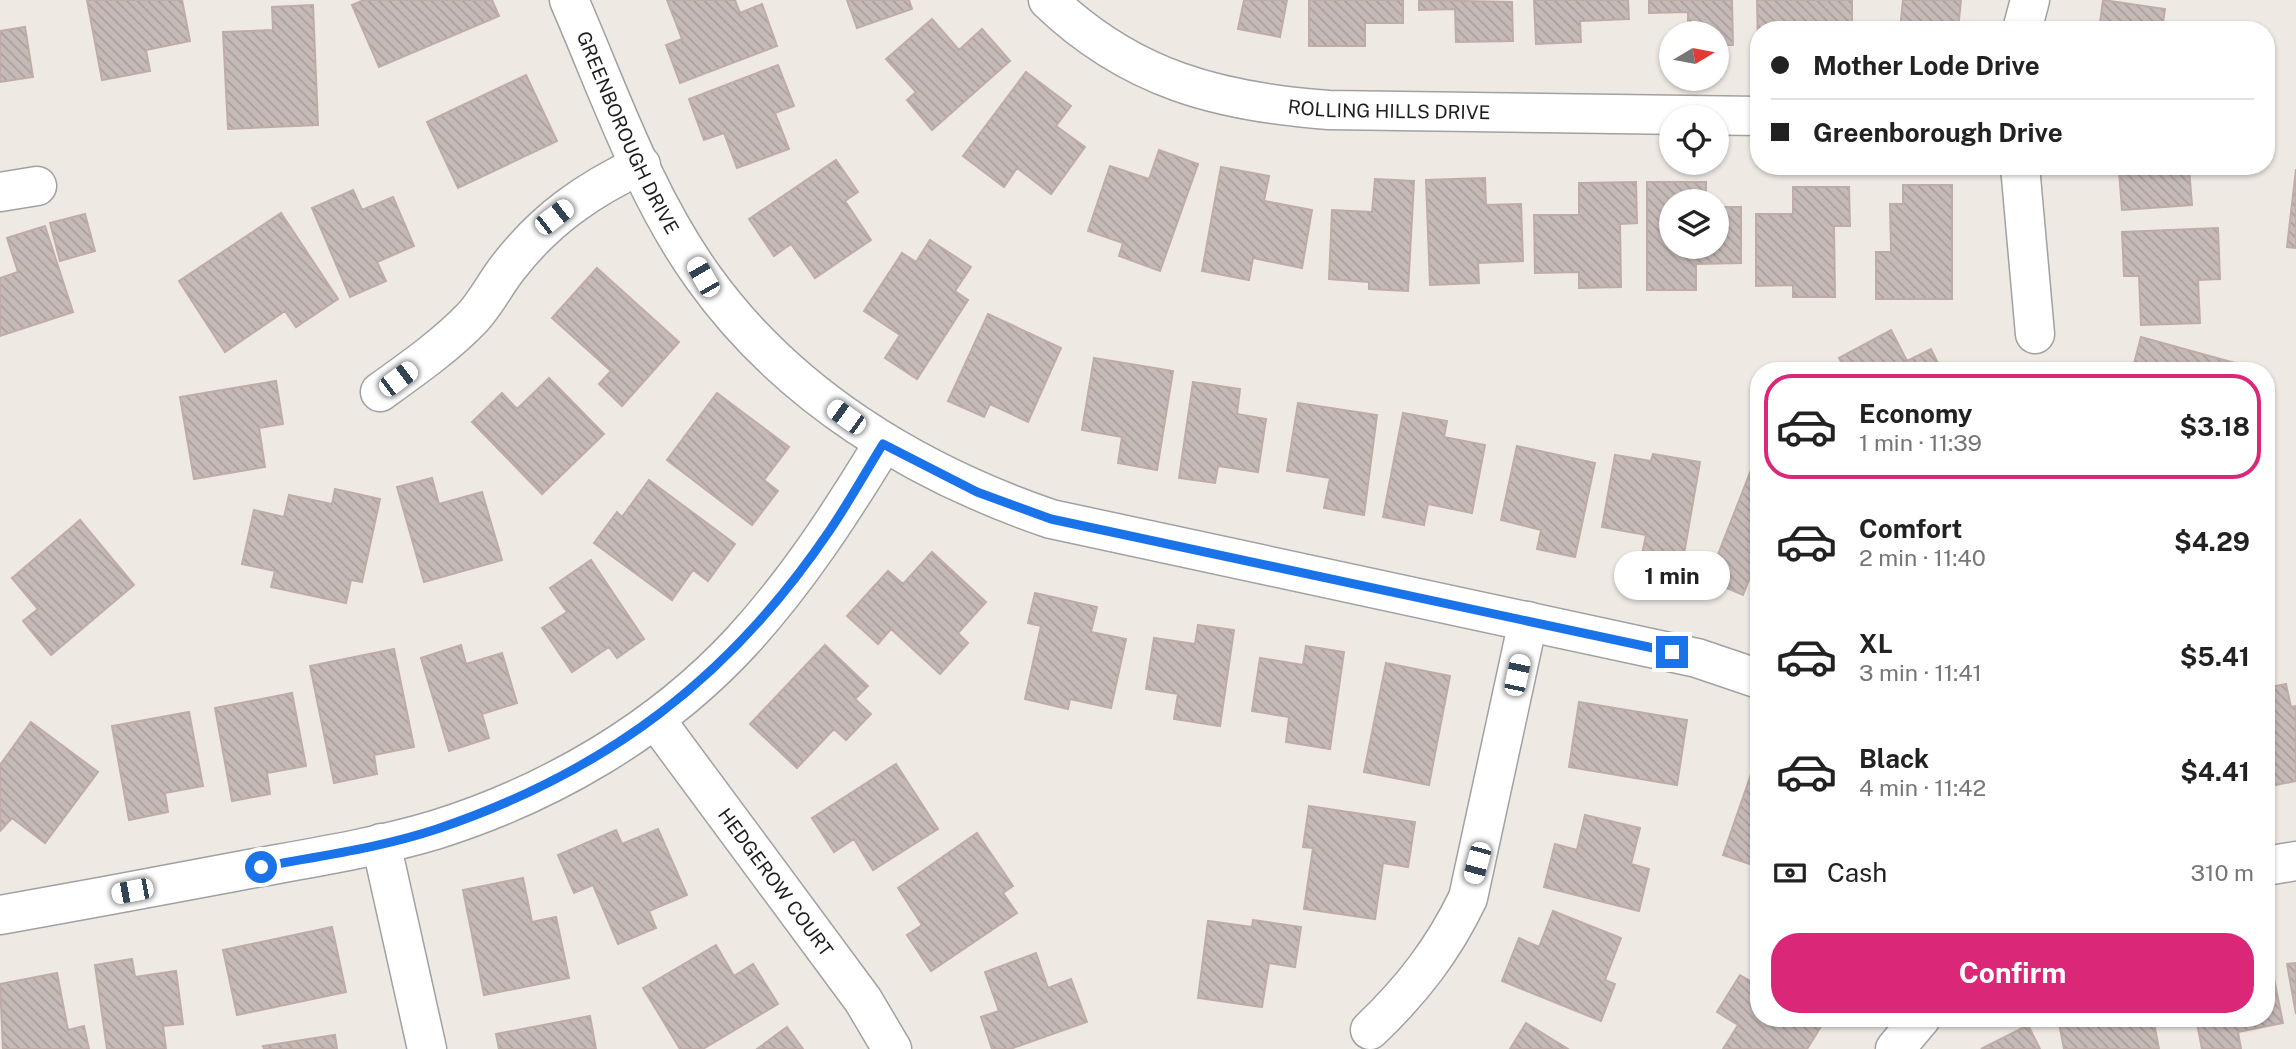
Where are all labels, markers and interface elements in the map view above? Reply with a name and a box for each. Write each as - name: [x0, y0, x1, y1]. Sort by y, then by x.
- north arrow: [1659, 21, 1729, 91]
- map controls: [1659, 21, 1729, 259]
- street label: GREENBOROUGH DRIVE: [572, 28, 684, 238]
- text: Mother Lode Drive: [1813, 50, 2040, 81]
- street label: ROLLING HILLS DRIVE: [1287, 95, 1491, 123]
- button: locate: [1659, 105, 1729, 175]
- text: Greenborough Drive: [1813, 117, 2063, 148]
- button: layers: [1659, 189, 1729, 259]
- car: [531, 196, 578, 238]
- car: [684, 254, 723, 300]
- car: [375, 358, 422, 400]
- icon: car: [1775, 395, 1838, 458]
- car: [823, 396, 870, 438]
- text: Economy: [1859, 398, 1972, 429]
- text: $3.18: [2179, 411, 2250, 442]
- text: 1 min · 11:39: [1859, 429, 1982, 456]
- icon: car: [1775, 510, 1838, 573]
- text: Comfort: [1859, 513, 1962, 544]
- text: $4.29: [2174, 526, 2250, 557]
- text: 2 min · 11:40: [1859, 544, 1986, 571]
- callout: 1 min: [1614, 550, 1730, 600]
- text: 1 min: [1644, 562, 1700, 589]
- icon: car: [1775, 625, 1838, 688]
- text: XL: [1859, 628, 1893, 659]
- route end: [1656, 636, 1688, 668]
- text: $5.41: [2180, 641, 2250, 672]
- car: [1503, 652, 1532, 698]
- text: 3 min · 11:41: [1859, 659, 1982, 686]
- icon: car: [1775, 740, 1838, 803]
- text: Black: [1859, 743, 1929, 774]
- text: $4.41: [2180, 756, 2250, 787]
- text: 4 min · 11:42: [1859, 774, 1986, 801]
- street label: HEDGEROW COURT: [714, 804, 838, 960]
- car: [1462, 840, 1493, 886]
- route start: [245, 851, 277, 883]
- icon: cash: [1771, 854, 1809, 892]
- text: Cash: [1827, 857, 1887, 888]
- text: 310 m: [2191, 859, 2254, 886]
- car: [110, 877, 155, 905]
- button: Confirm: [1771, 933, 2254, 1013]

